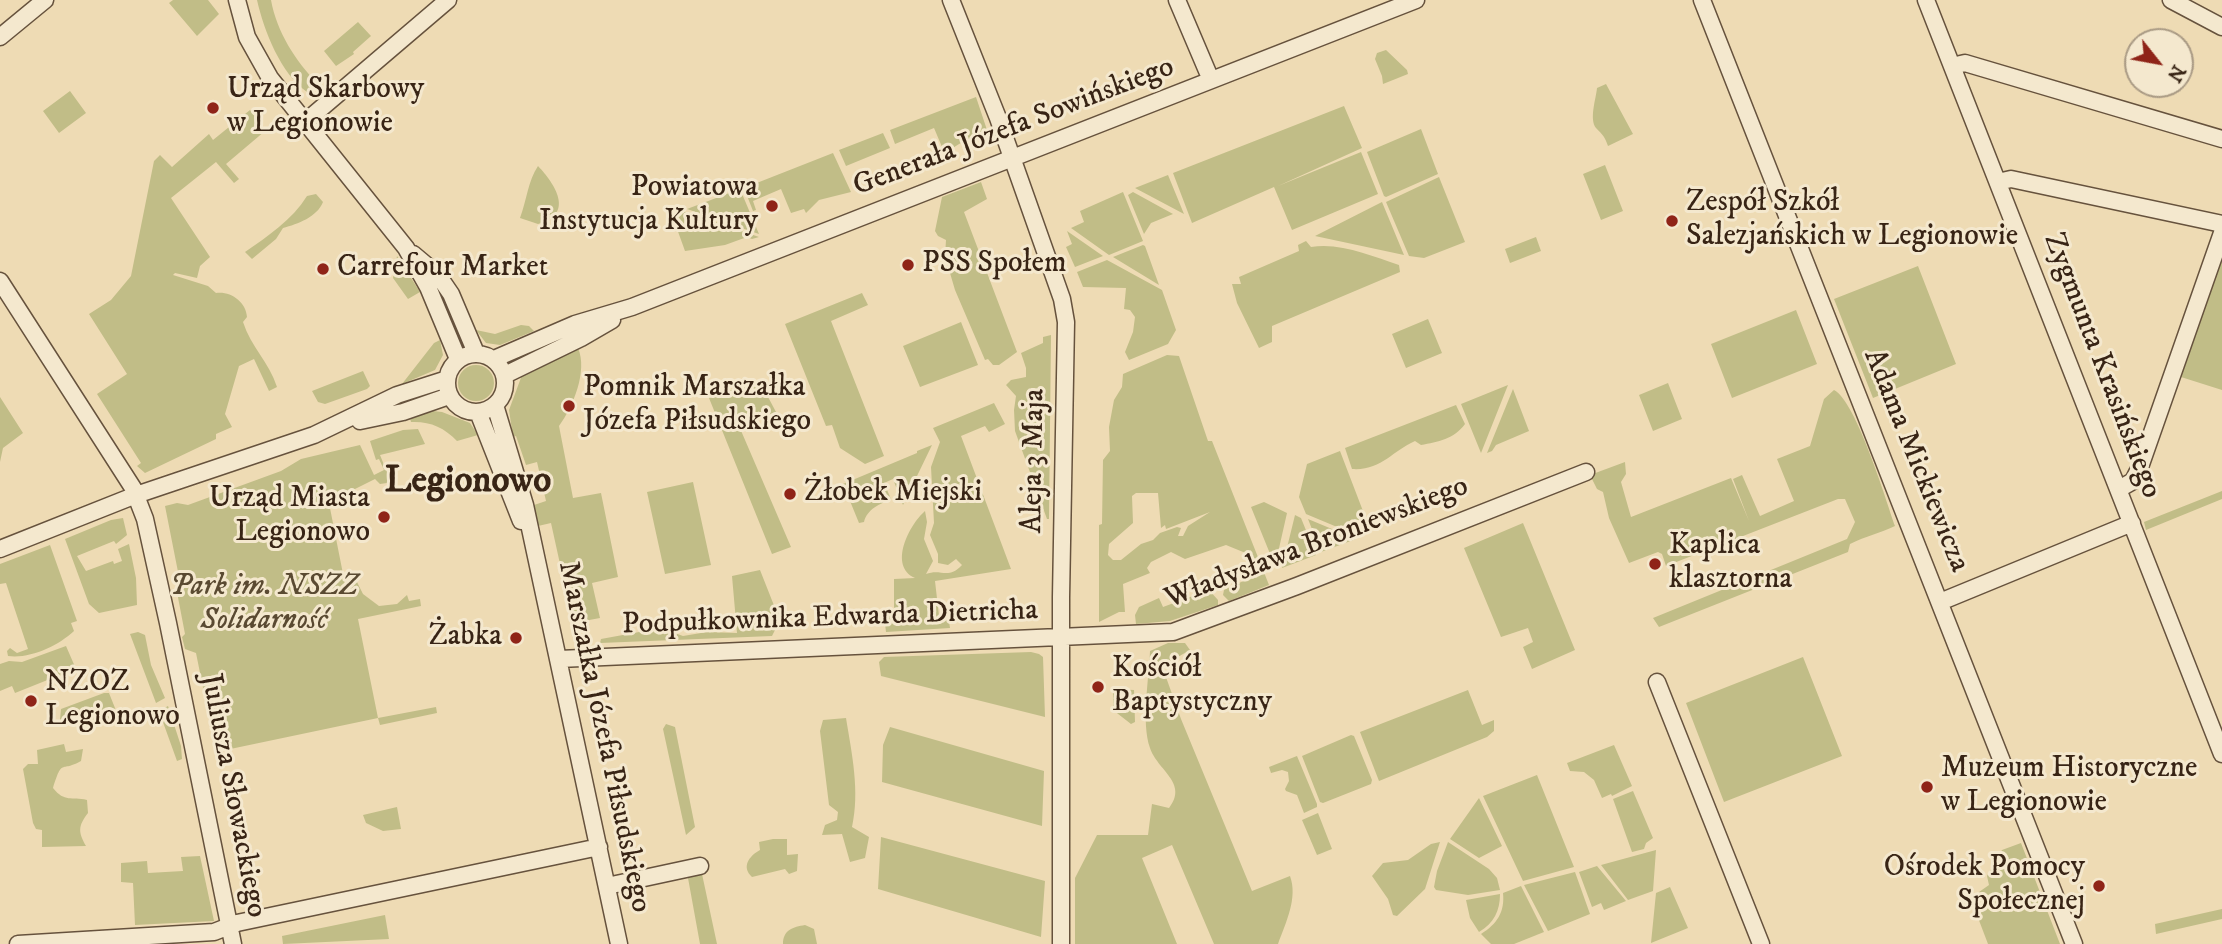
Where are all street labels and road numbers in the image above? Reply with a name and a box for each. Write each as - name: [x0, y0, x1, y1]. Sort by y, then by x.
- street label: Generała Józefa Sowińskiego: [849, 50, 1179, 206]
- street label: Zygmunta Krasińskiego: [2034, 228, 2168, 504]
- street label: Adama Mickiewicza: [1854, 344, 1976, 578]
- street label: Aleja 3 Maja: [1016, 388, 1054, 534]
- street label: Władysława Broniewskiego: [1160, 470, 1474, 618]
- street label: Marszałka Józefa Piłsudskiego: [548, 558, 658, 916]
- street label: Podpułkownika Edwarda Dietricha: [621, 594, 1039, 644]
- street label: Juliusza Słowackiego: [191, 671, 273, 921]

